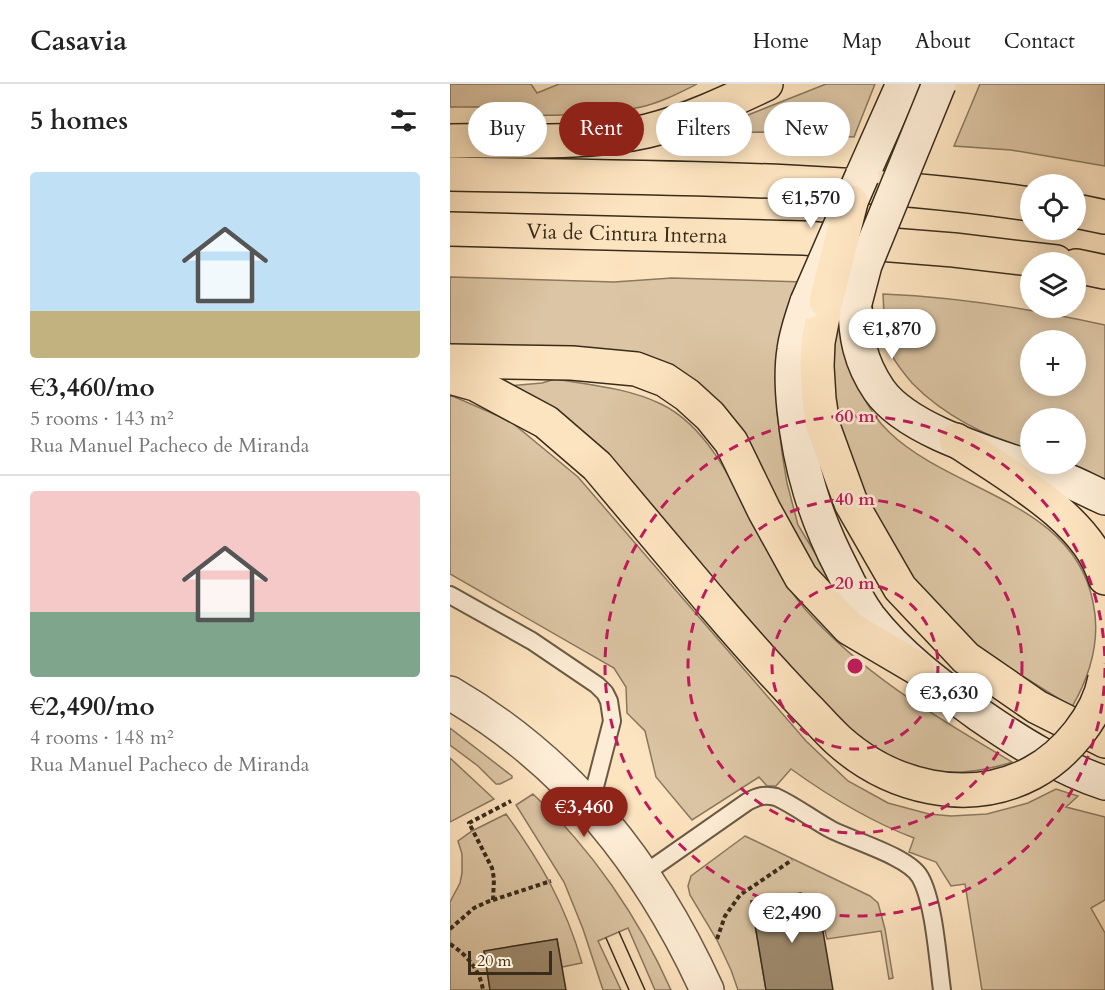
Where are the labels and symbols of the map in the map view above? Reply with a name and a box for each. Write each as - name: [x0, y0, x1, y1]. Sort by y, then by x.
- pin: €1,570: [762, 178, 860, 229]
- street label: Via de Cintura Interna: [526, 217, 728, 251]
- pin: €1,870: [843, 309, 941, 360]
- text: 60 m: [835, 404, 875, 429]
- text: 40 m: [835, 487, 875, 512]
- text: 20 m: [835, 571, 875, 596]
- centre of rings: [845, 656, 865, 676]
- pin: €3,630: [900, 673, 998, 724]
- pin: €3,460: [535, 787, 633, 838]
- pin: €2,490: [743, 893, 841, 944]
- scale bar: [468, 948, 552, 976]

